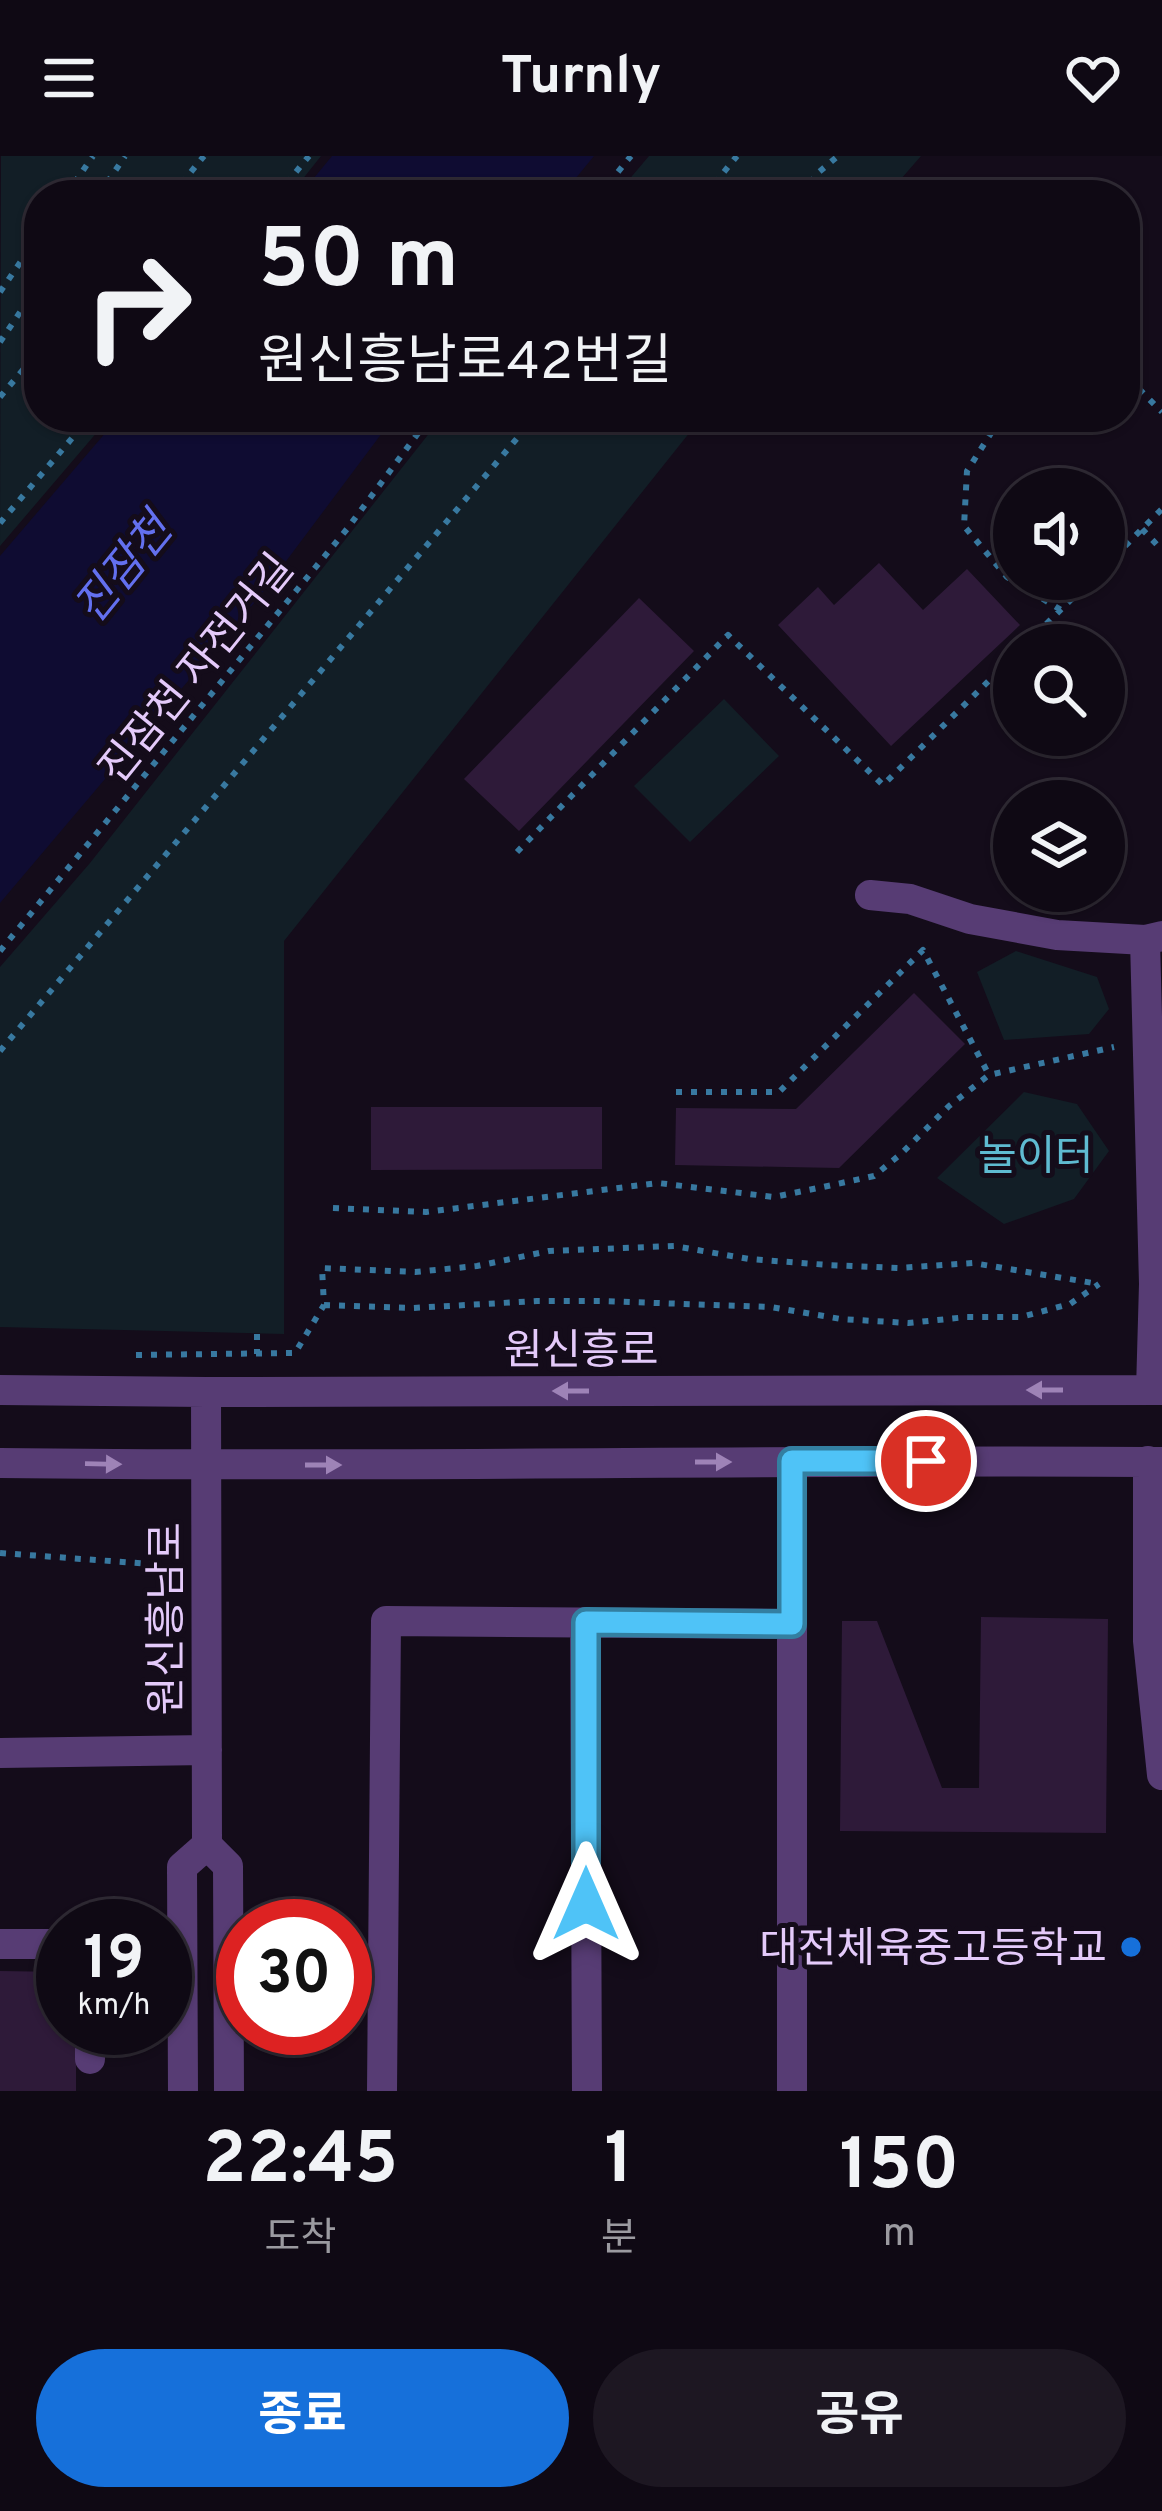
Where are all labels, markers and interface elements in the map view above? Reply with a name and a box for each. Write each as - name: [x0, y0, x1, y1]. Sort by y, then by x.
- text: Turnly: [500, 44, 662, 113]
- icon: menu: [36, 45, 102, 111]
- icon: heart: [1060, 45, 1126, 111]
- text: 50 m: [258, 211, 459, 317]
- icon: right: [60, 228, 216, 384]
- text: 원신흥남로42번길: [258, 330, 672, 399]
- map controls: [993, 468, 1125, 912]
- button: sound: [993, 468, 1125, 600]
- water label: 진잠천: [64, 501, 190, 637]
- street label: 진잠천 자전거길: [90, 545, 307, 796]
- button: search: [993, 624, 1125, 756]
- button: layers: [993, 780, 1125, 912]
- park label: 놀이터: [978, 1133, 1094, 1186]
- street label: 원신흥로: [504, 1327, 658, 1380]
- one-way arrow: [1025, 1380, 1063, 1400]
- one-way arrow: [551, 1382, 589, 1401]
- pin: [875, 1410, 977, 1512]
- icon: arrive: [893, 1428, 959, 1494]
- one-way arrow: [695, 1452, 733, 1471]
- one-way arrow: [85, 1455, 123, 1474]
- one-way arrow: [305, 1455, 343, 1475]
- street label: 원신흥남로: [143, 1522, 196, 1716]
- position arrow: [523, 1841, 649, 1967]
- speed limit sign: 30: [216, 1899, 372, 2055]
- text: 19: [84, 1924, 144, 2000]
- place label: 대전체육중고등학교: [759, 1925, 1107, 1978]
- marker: 대전체육중고등학교: [1118, 1934, 1144, 1960]
- text: km/h: [78, 1988, 150, 2025]
- text: 22:45: [203, 2117, 398, 2209]
- text: 1: [604, 2117, 633, 2209]
- text: 150: [839, 2123, 959, 2215]
- text: m: [883, 2211, 916, 2260]
- text: 도착: [265, 2216, 336, 2265]
- text: 분: [601, 2216, 637, 2265]
- button: 종료: [36, 2349, 569, 2487]
- button: 공유: [593, 2349, 1126, 2487]

